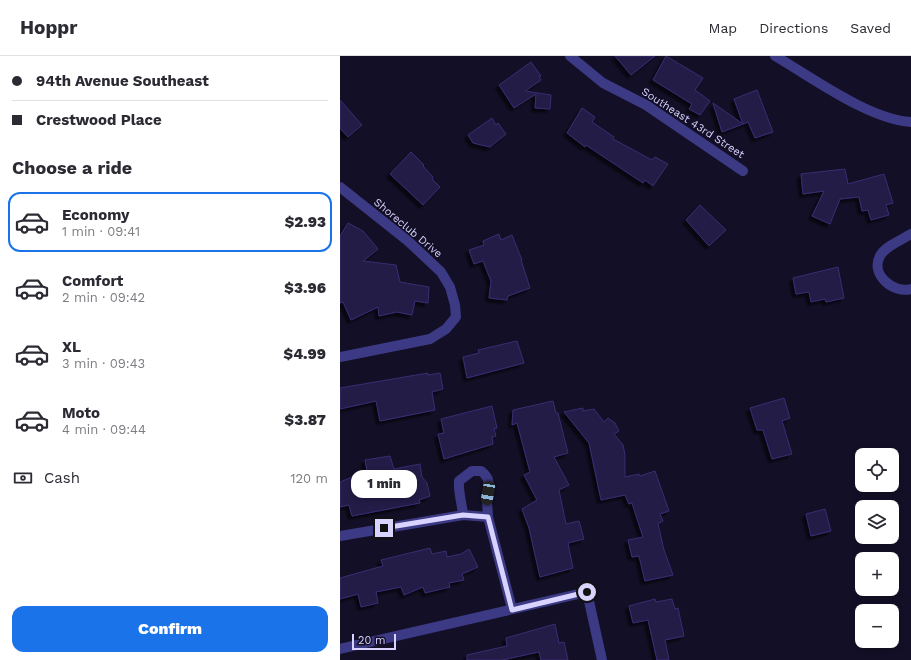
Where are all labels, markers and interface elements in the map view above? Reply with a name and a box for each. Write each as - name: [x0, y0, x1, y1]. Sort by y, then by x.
- text: Hoppr: [20, 16, 77, 39]
- text: Map: [709, 20, 737, 36]
- text: Directions: [759, 20, 828, 36]
- text: Saved: [850, 20, 891, 36]
- text: 94th Avenue Southeast: [36, 72, 209, 90]
- street label: Southeast 43rd Street: [639, 85, 747, 161]
- text: Crestwood Place: [36, 111, 162, 129]
- text: Choose a ride: [12, 157, 132, 178]
- street label: Shoreclub Drive: [371, 196, 445, 260]
- icon: car: [14, 204, 50, 240]
- text: Economy: [62, 206, 129, 224]
- text: $2.93: [285, 213, 326, 231]
- text: 1 min · 09:41: [62, 224, 140, 239]
- icon: car: [14, 270, 50, 306]
- text: Comfort: [62, 272, 123, 290]
- text: $3.96: [284, 279, 326, 297]
- text: 2 min · 09:42: [62, 290, 145, 305]
- icon: car: [14, 336, 50, 372]
- text: XL: [62, 338, 81, 356]
- text: $4.99: [283, 345, 326, 363]
- text: 3 min · 09:43: [62, 356, 145, 371]
- icon: car: [14, 402, 50, 438]
- text: Moto: [62, 404, 100, 422]
- text: $3.87: [284, 411, 326, 429]
- text: 4 min · 09:44: [62, 422, 146, 437]
- map controls: [855, 448, 899, 648]
- button: locate: [855, 448, 899, 492]
- icon: cash: [12, 467, 34, 489]
- text: Cash: [44, 469, 80, 487]
- callout: 1 min: [351, 470, 417, 498]
- text: 120 m: [290, 471, 328, 486]
- text: 1 min: [367, 476, 401, 491]
- car: [480, 480, 496, 506]
- button: layers: [855, 500, 899, 544]
- route end: [375, 519, 393, 537]
- button: +: [855, 552, 899, 596]
- route start: [578, 583, 596, 601]
- button: −: [855, 604, 899, 648]
- button: Confirm: [12, 606, 328, 652]
- scale bar: [352, 632, 396, 651]
- text: 20 m: [358, 634, 386, 647]

